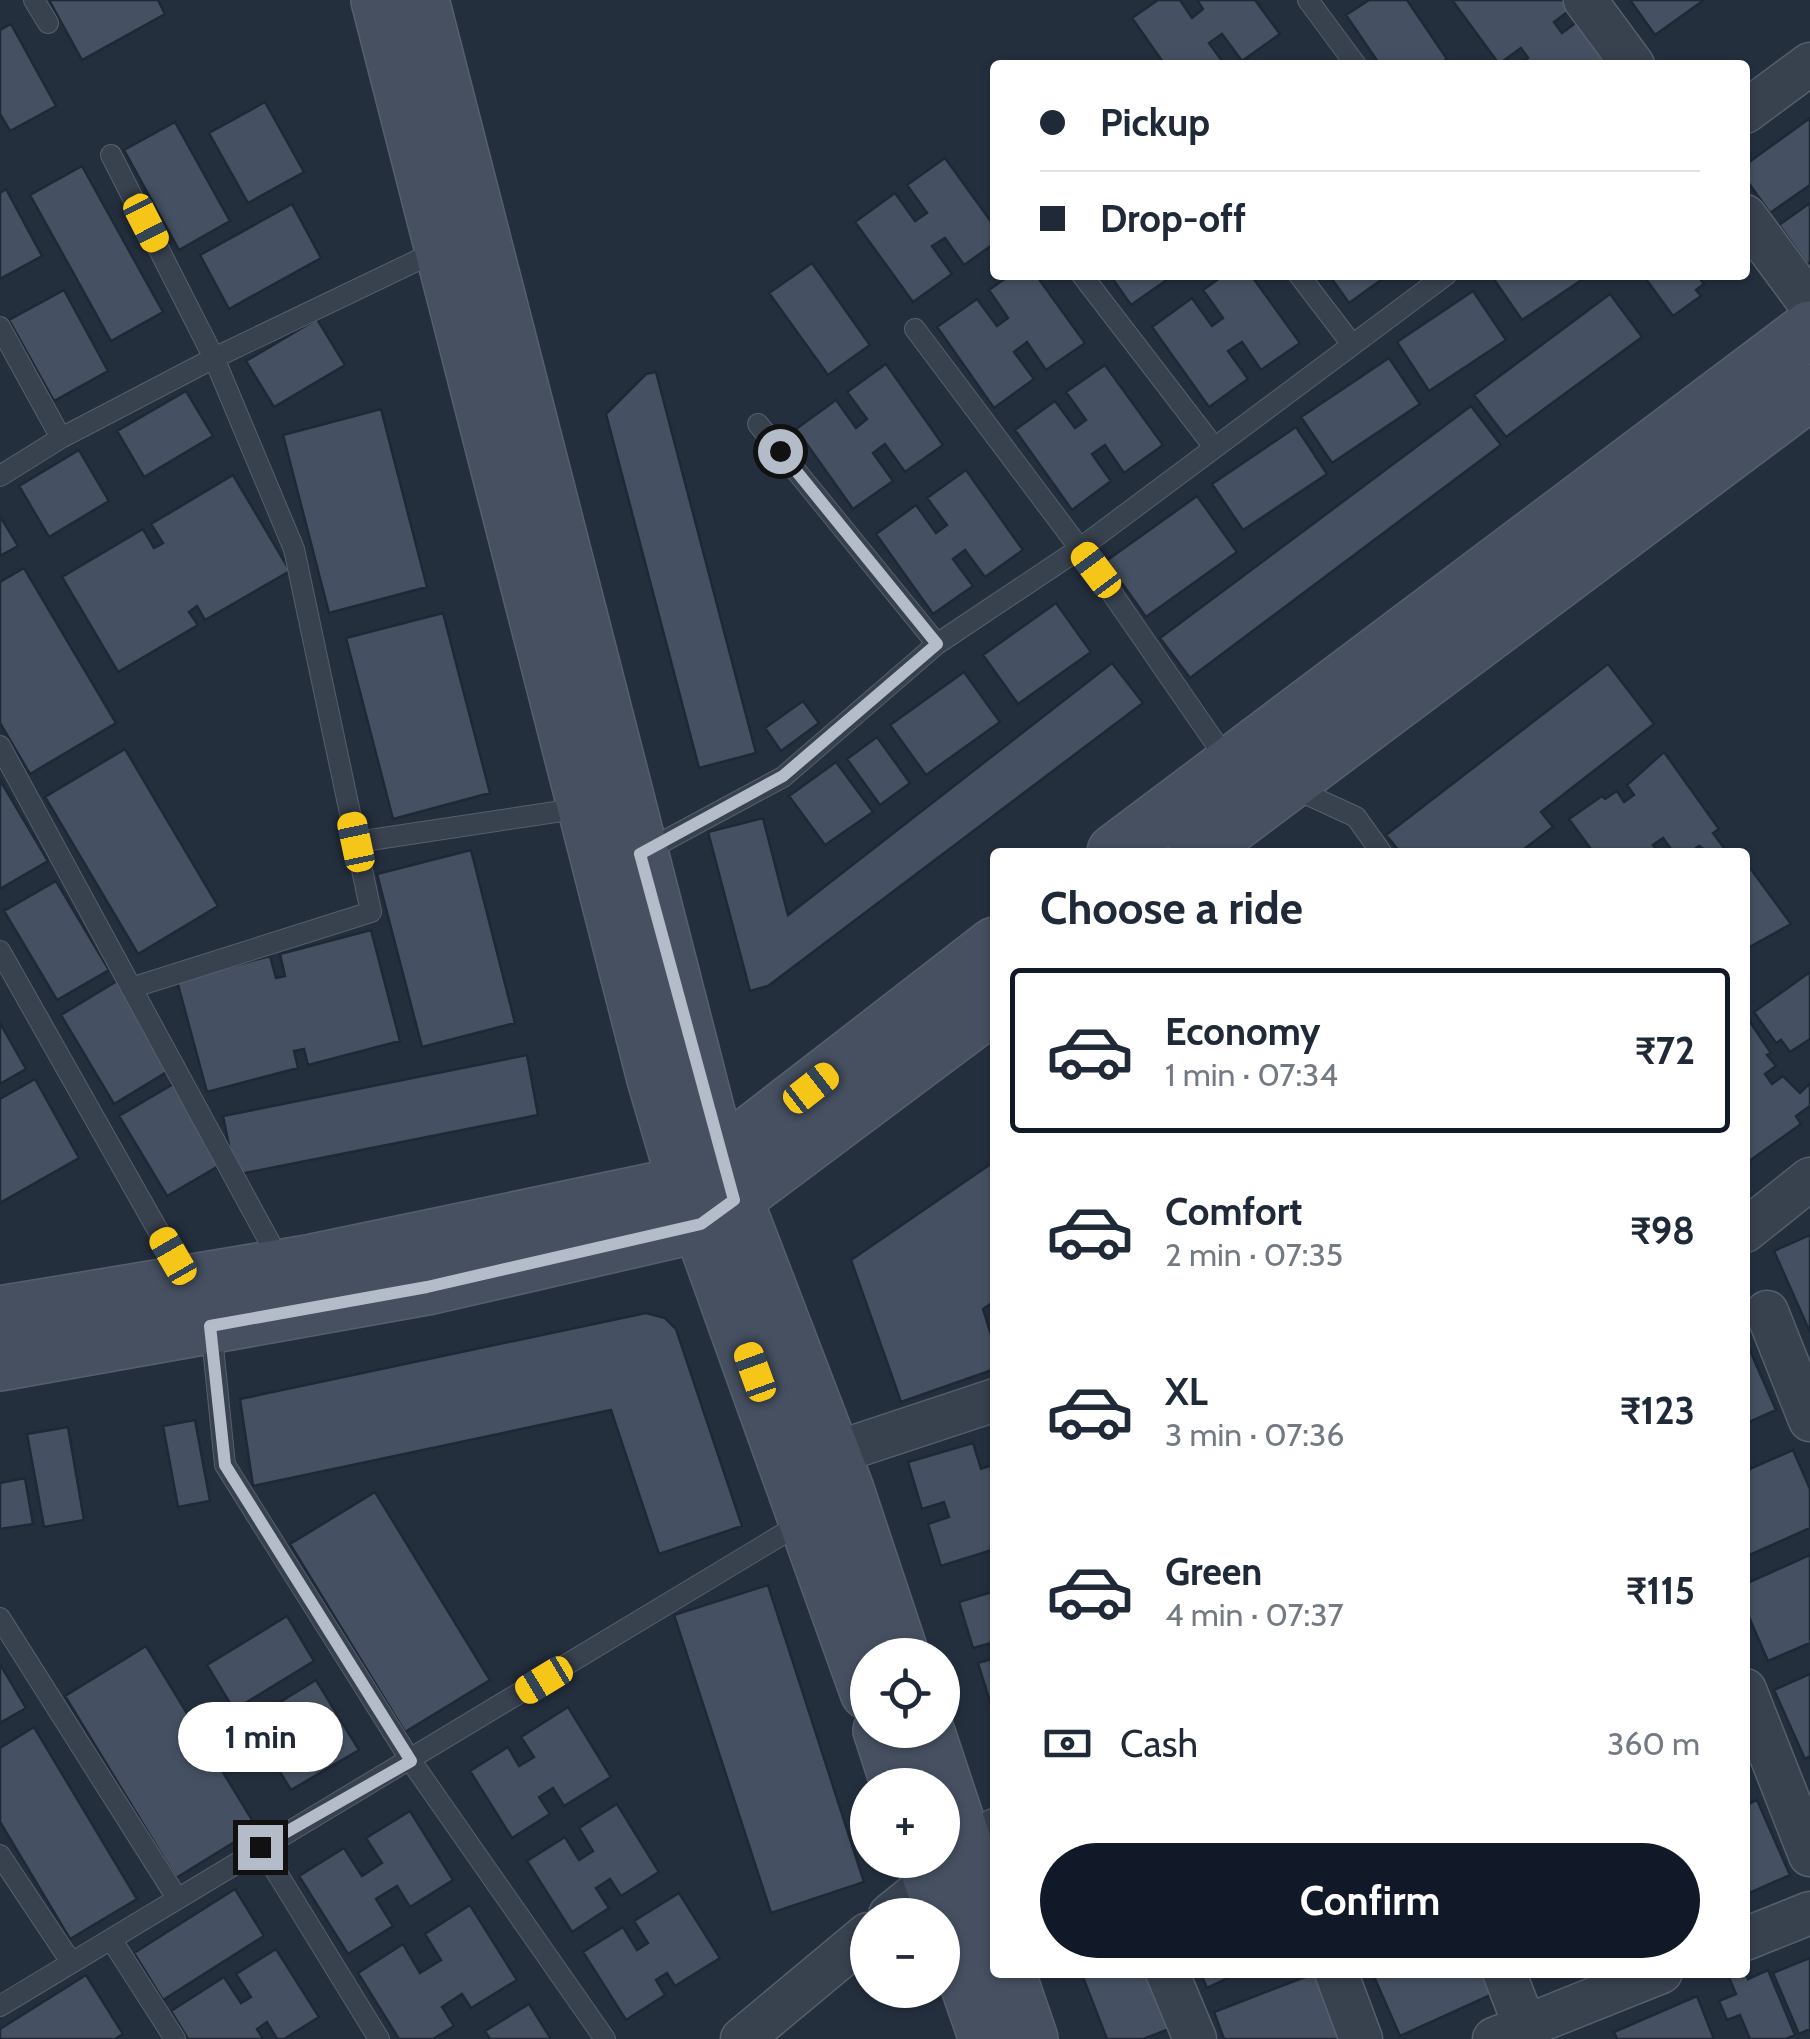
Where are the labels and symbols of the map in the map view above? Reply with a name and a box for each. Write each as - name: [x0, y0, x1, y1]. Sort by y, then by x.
- car: [119, 189, 173, 257]
- route start: [758, 429, 803, 474]
- car: [1066, 537, 1126, 603]
- car: [335, 810, 377, 874]
- car: [778, 1058, 844, 1118]
- car: [145, 1223, 201, 1289]
- car: [731, 1339, 779, 1405]
- car: [511, 1652, 577, 1708]
- callout: 1 min: [178, 1702, 342, 1772]
- route end: [238, 1825, 283, 1870]

